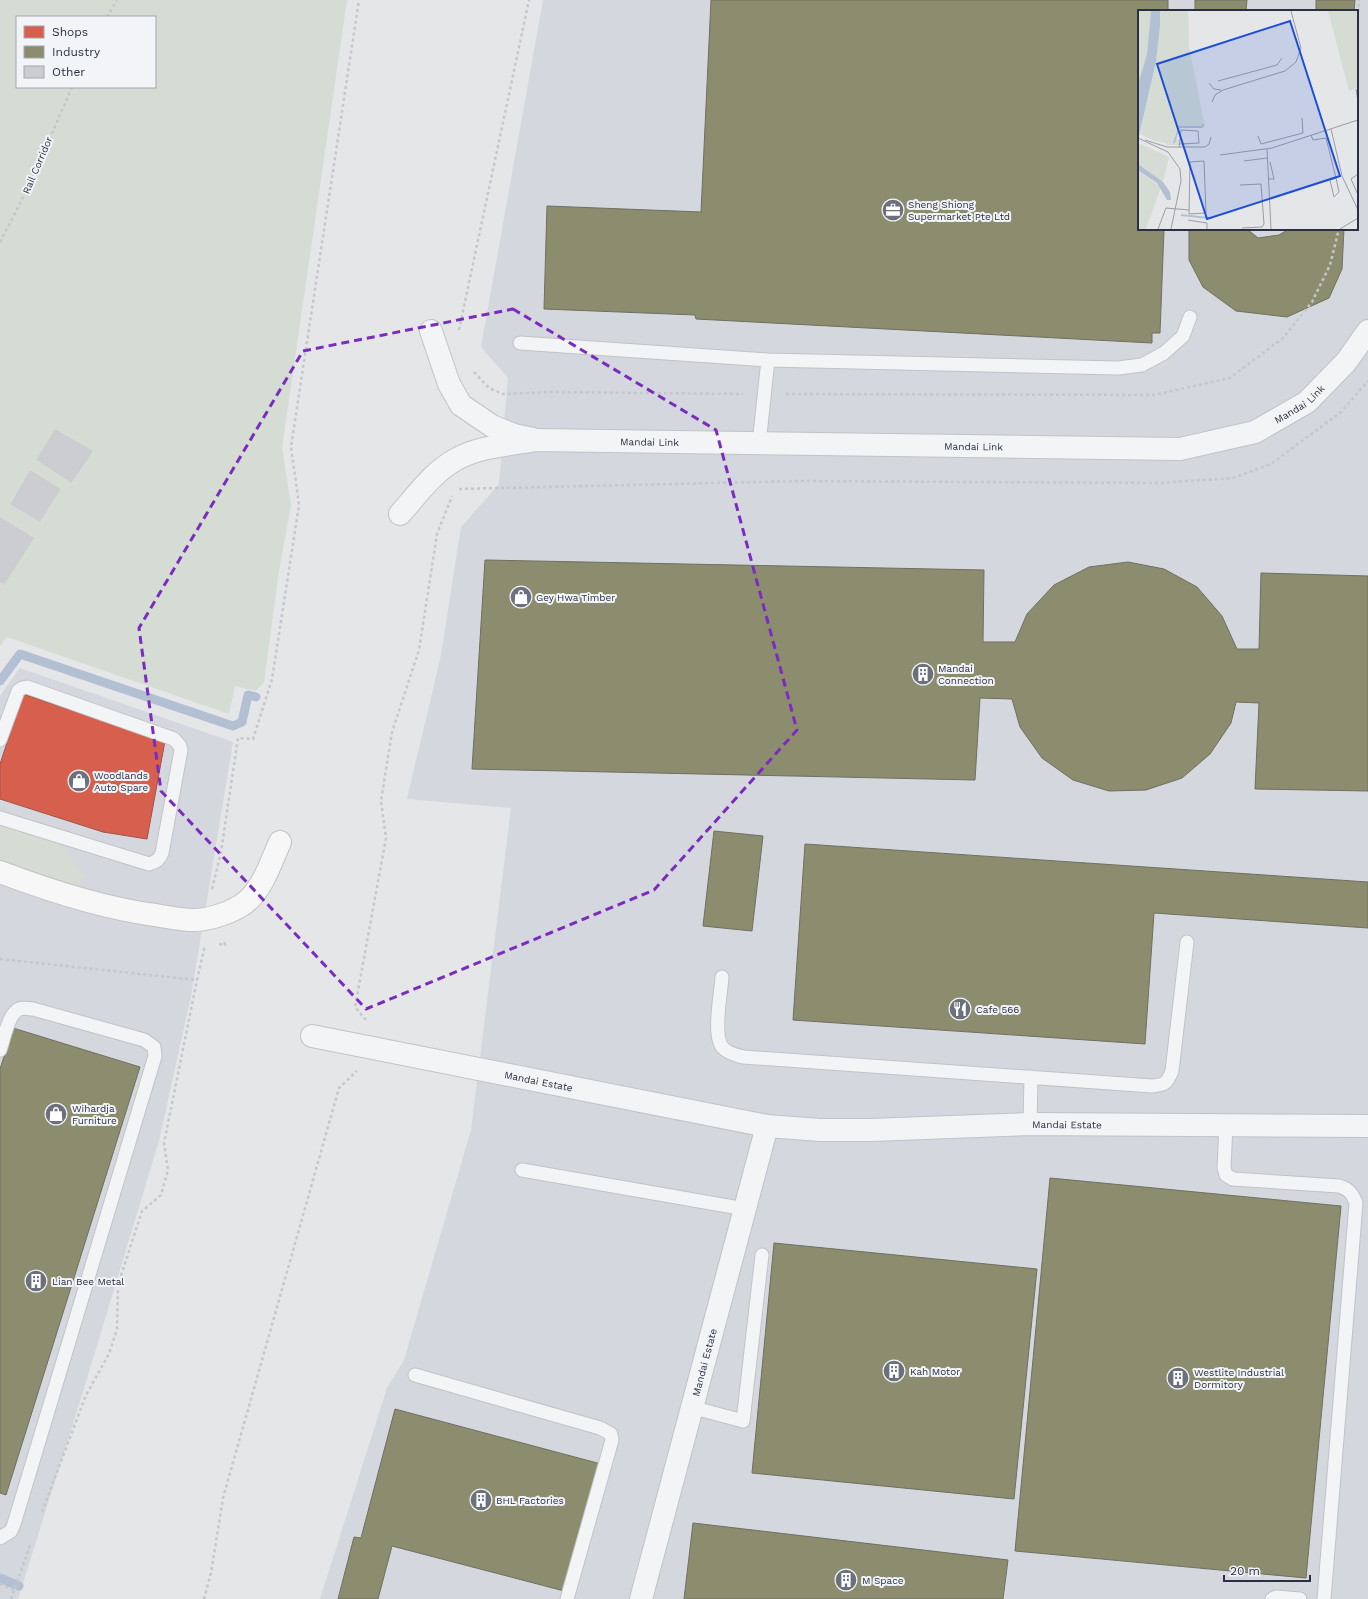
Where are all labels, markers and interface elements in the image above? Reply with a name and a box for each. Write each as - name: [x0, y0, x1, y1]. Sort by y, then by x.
- inset map: [1138, 10, 1358, 230]
- legend: [16, 16, 156, 88]
- text: Shops: [52, 25, 88, 39]
- text: Industry: [52, 45, 101, 59]
- text: Other: [52, 65, 85, 79]
- street label: Rail Corridor: [20, 135, 54, 195]
- office icon: Sheng Shiong Supermarket Pte Ltd: [880, 197, 906, 223]
- place label: Sheng Shiong Supermarket Pte Ltd: [908, 199, 1010, 222]
- street label: Mandai Link: [1273, 382, 1327, 426]
- street label: Mandai Link: [620, 436, 679, 448]
- street label: Mandai Link: [944, 441, 1003, 453]
- shop icon: Gey Hwa Timber: [508, 584, 534, 610]
- place label: Gey Hwa Timber: [536, 592, 615, 603]
- building icon: Mandai Connection: [910, 661, 936, 687]
- place label: Mandai Connection: [938, 663, 994, 686]
- shop icon: Woodlands Auto Spare: [66, 768, 92, 794]
- place label: Woodlands Auto Spare: [94, 770, 148, 793]
- restaurant icon: Cafe 566: [947, 996, 973, 1022]
- place label: Cafe 566: [976, 1004, 1019, 1015]
- street label: Mandai Estate: [503, 1069, 574, 1094]
- shop icon: Wihardja Furniture: [43, 1101, 69, 1127]
- place label: Wihardja Furniture: [72, 1103, 117, 1126]
- street label: Mandai Estate: [1032, 1119, 1102, 1130]
- building icon: Lian Bee Metal: [23, 1268, 49, 1294]
- place label: Lian Bee Metal: [52, 1276, 124, 1287]
- street label: Mandai Estate: [690, 1327, 719, 1397]
- building icon: Kah Motor: [881, 1358, 907, 1384]
- building icon: Westlite Industrial Dormitory: [1165, 1365, 1191, 1391]
- place label: Kah Motor: [910, 1366, 960, 1377]
- place label: Westlite Industrial Dormitory: [1194, 1367, 1284, 1390]
- building icon: BHL Factories: [468, 1487, 494, 1513]
- place label: BHL Factories: [496, 1495, 564, 1506]
- scale bar: [1224, 1557, 1310, 1583]
- text: 20 m: [1230, 1564, 1260, 1578]
- building icon: M Space: [833, 1567, 859, 1593]
- place label: M Space: [862, 1575, 904, 1586]

